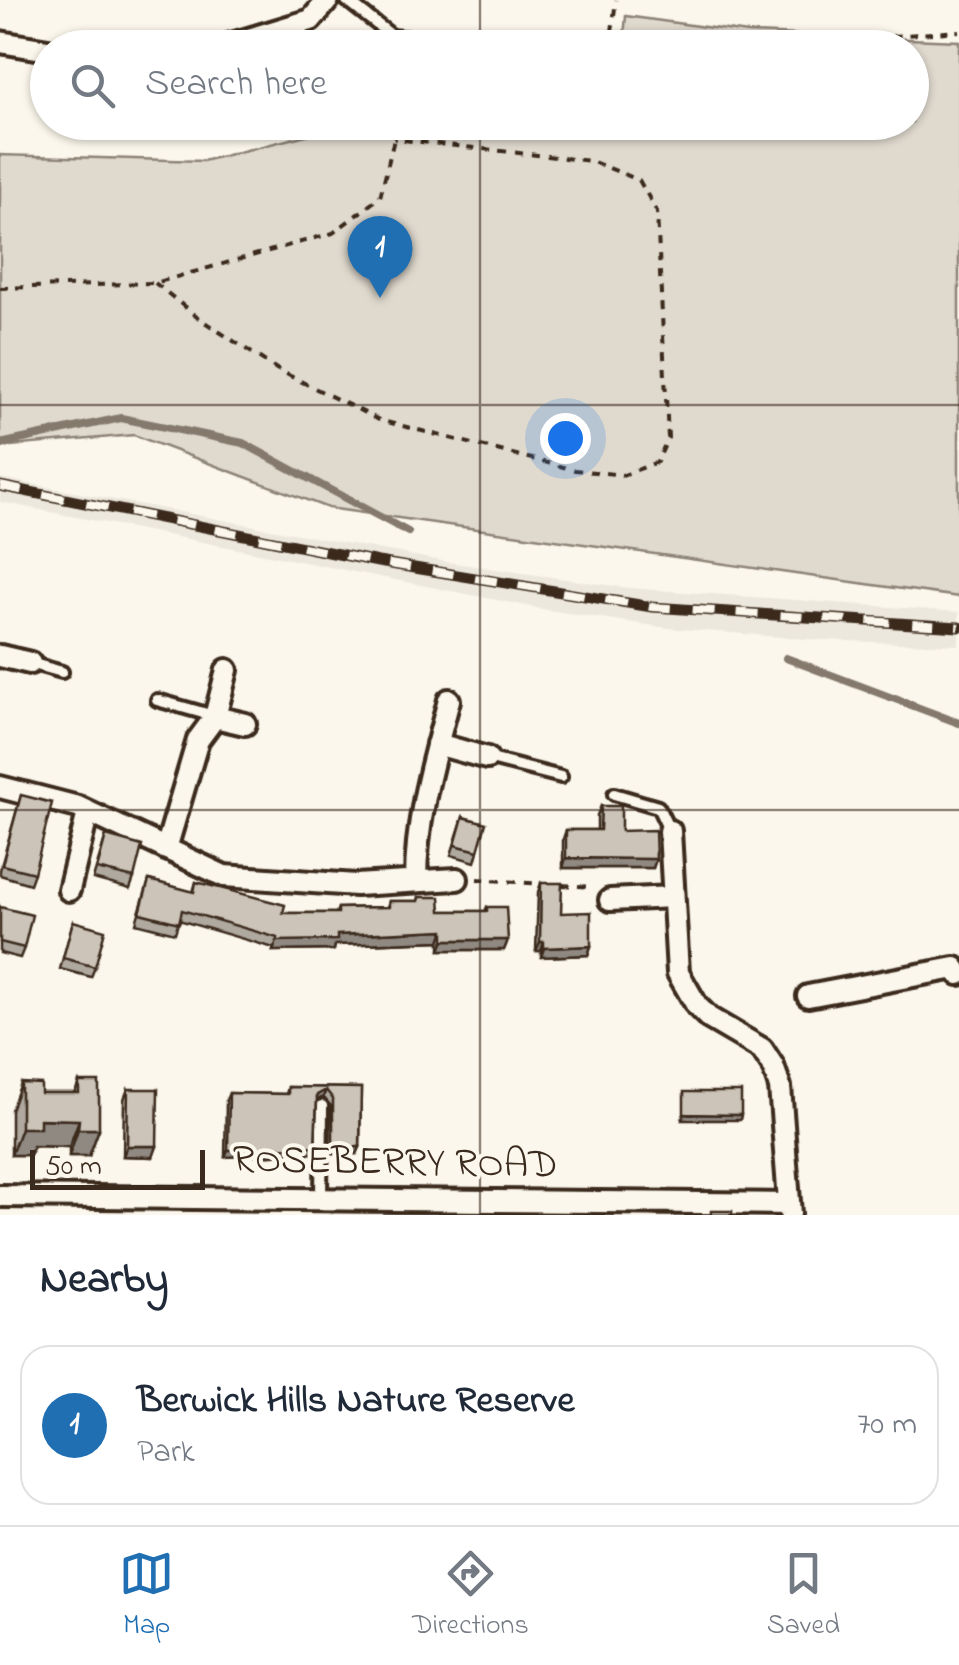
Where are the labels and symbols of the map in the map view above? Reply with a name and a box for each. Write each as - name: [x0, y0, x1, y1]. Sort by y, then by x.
- pin: 1: [348, 216, 412, 298]
- your location: [540, 413, 591, 464]
- street label: ROSEBERRY ROAD: [232, 1132, 558, 1196]
- scale bar: [30, 1145, 205, 1190]

